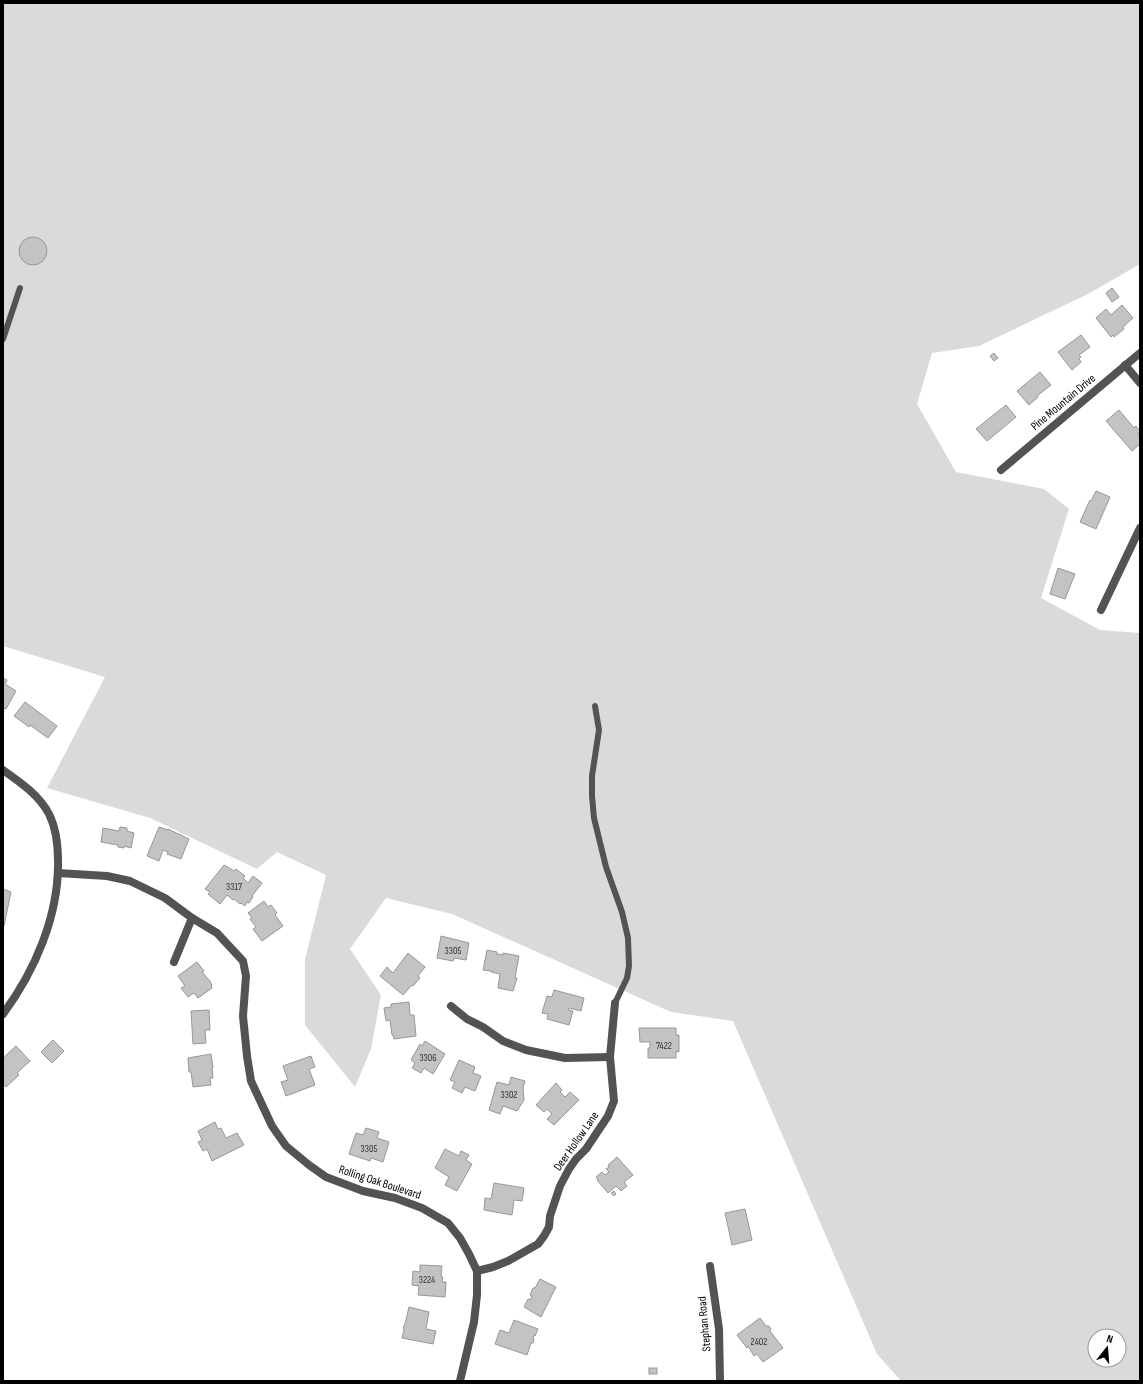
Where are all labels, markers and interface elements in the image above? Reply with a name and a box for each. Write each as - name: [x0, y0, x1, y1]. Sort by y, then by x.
- street label: Pine Mountain Drive: [1028, 371, 1099, 434]
- house number: 3317: [226, 881, 242, 893]
- house number: 3305: [445, 945, 461, 957]
- house number: 7422: [656, 1040, 672, 1052]
- house number: 3306: [419, 1052, 437, 1064]
- house number: 3302: [501, 1089, 517, 1101]
- street label: Deer Hollow Lane: [550, 1109, 602, 1174]
- house number: 3305: [361, 1143, 377, 1155]
- street label: Rolling Oak Boulevard: [337, 1162, 423, 1203]
- house number: 3224: [419, 1274, 435, 1286]
- street label: Stephan Road: [695, 1296, 714, 1352]
- north arrow: [1087, 1328, 1127, 1368]
- text: N: [1105, 1332, 1115, 1346]
- house number: 2402: [751, 1336, 767, 1348]

